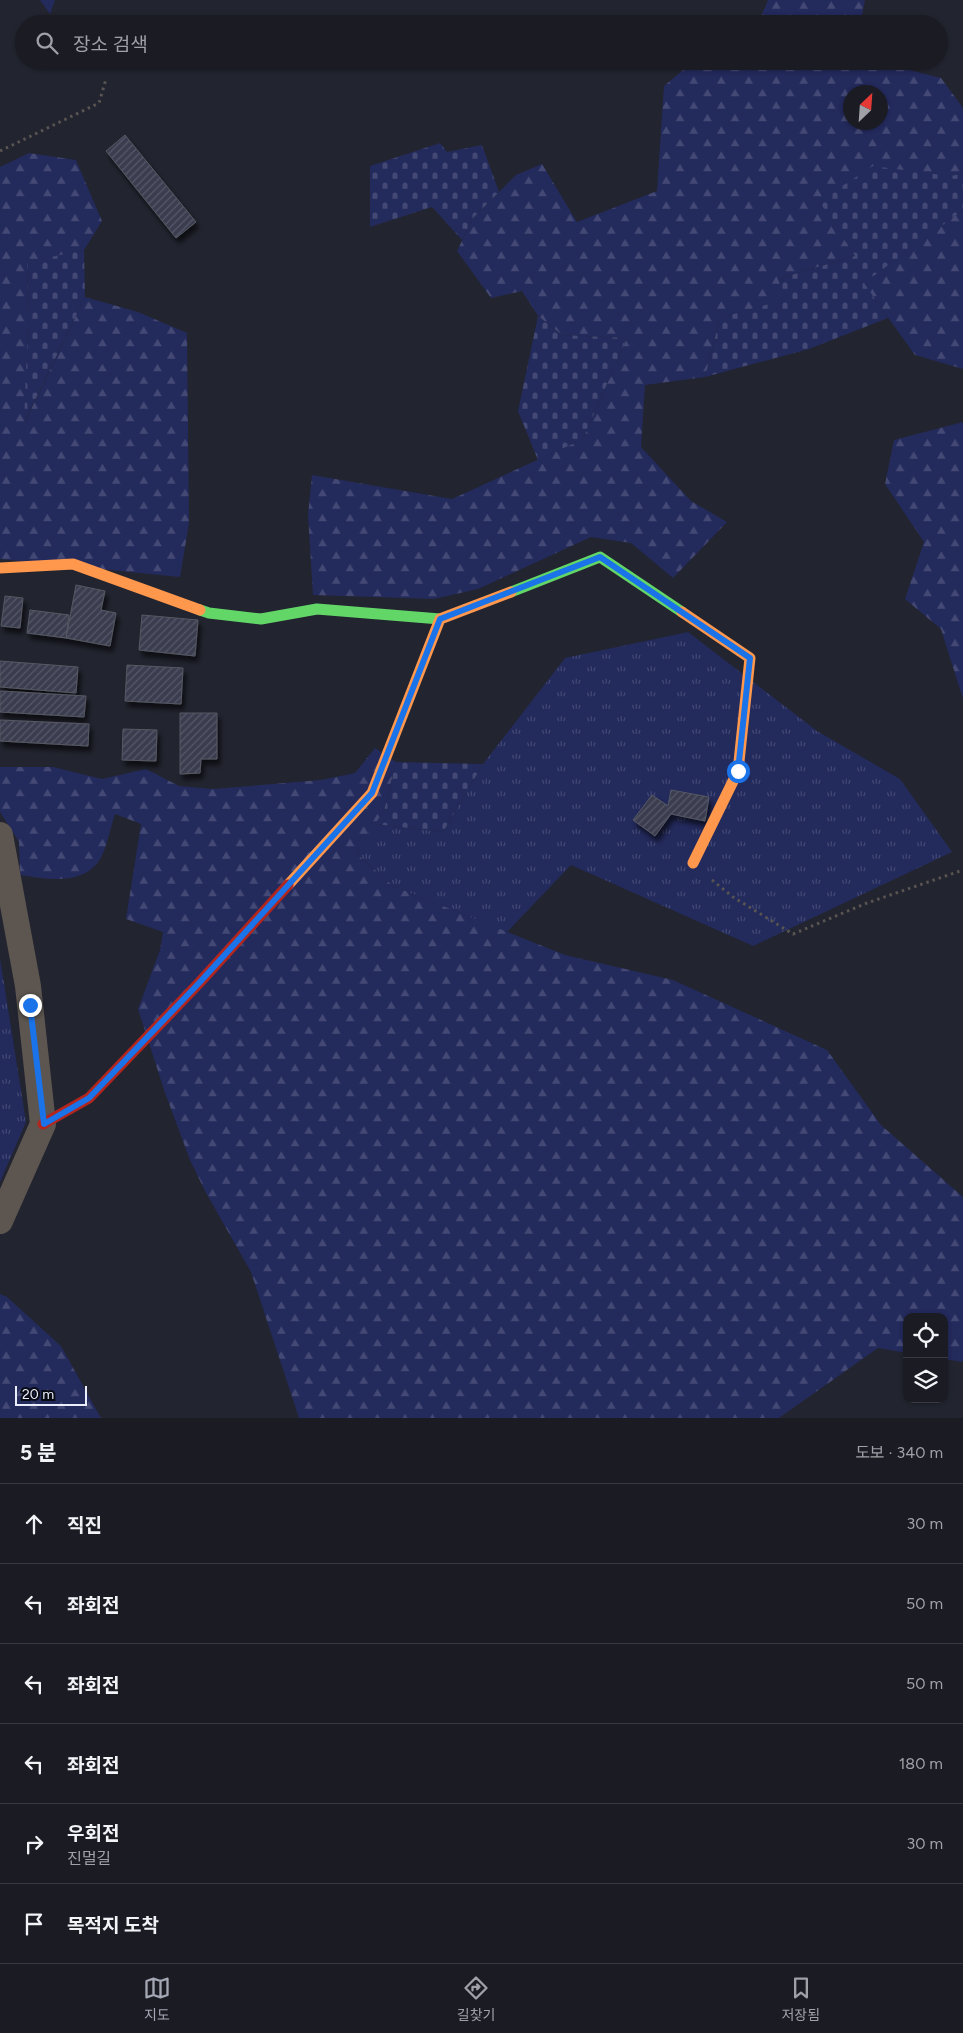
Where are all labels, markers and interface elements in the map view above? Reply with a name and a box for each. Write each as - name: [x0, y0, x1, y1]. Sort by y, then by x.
- search box: [15, 15, 948, 70]
- icon: search: [33, 29, 61, 57]
- text: 장소 검색: [73, 33, 148, 56]
- north arrow: [843, 85, 888, 130]
- route start: [727, 760, 750, 783]
- route end: [19, 994, 42, 1017]
- map controls: [903, 1313, 948, 1403]
- button: locate: [903, 1313, 948, 1358]
- button: layers: [903, 1358, 948, 1403]
- scale bar: [15, 1383, 88, 1406]
- text: 20 m: [22, 1386, 54, 1403]
- text: 5 분: [20, 1440, 57, 1465]
- text: 도보 · 340 m: [855, 1443, 943, 1462]
- icon: ahead: [20, 1510, 48, 1538]
- text: 직진: [67, 1514, 102, 1537]
- text: 30 m: [906, 1514, 943, 1533]
- icon: left: [20, 1590, 48, 1618]
- text: 좌회전: [67, 1594, 119, 1617]
- text: 50 m: [906, 1594, 943, 1613]
- icon: left: [20, 1670, 48, 1698]
- text: 좌회전: [67, 1674, 119, 1697]
- text: 50 m: [906, 1674, 943, 1693]
- icon: left: [20, 1750, 48, 1778]
- text: 좌회전: [67, 1754, 119, 1777]
- text: 180 m: [899, 1754, 943, 1773]
- text: 우회전: [67, 1822, 119, 1845]
- icon: right: [20, 1830, 48, 1858]
- text: 30 m: [906, 1834, 943, 1853]
- text: 진멀길: [67, 1849, 111, 1868]
- icon: arrive: [20, 1910, 48, 1938]
- text: 목적지 도착: [67, 1914, 159, 1937]
- tab: 지도: [143, 1974, 171, 2024]
- tab: 길찾기: [457, 1974, 496, 2024]
- tab: 저장됨: [781, 1974, 820, 2024]

